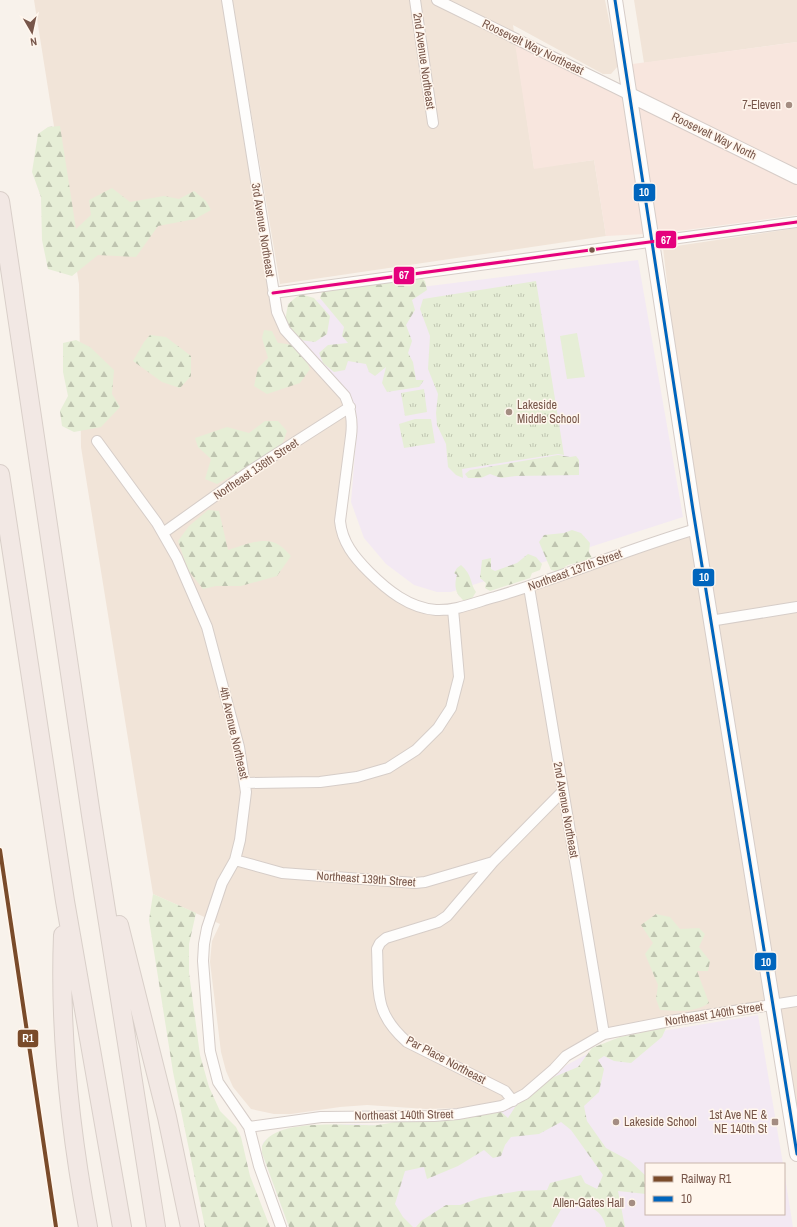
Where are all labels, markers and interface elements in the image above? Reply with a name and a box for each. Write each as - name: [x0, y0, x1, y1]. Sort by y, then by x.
- north arrow: [12, 12, 52, 52]
- street label: 2nd Avenue Northeast: [409, 12, 439, 111]
- street label: Roosevelt Way Northeast: [480, 15, 587, 79]
- text: N: [29, 34, 38, 49]
- place label: 7-Eleven: [742, 97, 781, 113]
- marker: 7-Eleven: [784, 100, 794, 110]
- street label: Roosevelt Way North: [669, 109, 759, 163]
- street label: 3rd Avenue Northeast: [248, 182, 278, 278]
- line badge: 10: [633, 183, 656, 202]
- text: 10: [639, 185, 649, 199]
- line badge: 67: [655, 230, 677, 249]
- text: 67: [661, 233, 671, 247]
- unlabelled marker: [587, 245, 597, 255]
- line badge: 67: [393, 266, 415, 285]
- text: 67: [399, 268, 409, 282]
- place label: Lakeside Middle School: [517, 397, 579, 427]
- marker: Lakeside Middle School: [504, 407, 514, 417]
- street label: Northeast 136th Street: [210, 435, 302, 503]
- street label: Northeast 137th Street: [526, 545, 625, 594]
- line badge: 10: [692, 568, 715, 587]
- text: 10: [699, 570, 709, 584]
- street label: 4th Avenue Northeast: [216, 685, 252, 781]
- street label: 2nd Avenue Northeast: [550, 761, 582, 860]
- street label: Northeast 139th Street: [316, 868, 416, 890]
- line badge: 10: [754, 952, 777, 971]
- text: 10: [761, 955, 771, 969]
- street label: Northeast 140th Street: [664, 998, 764, 1030]
- line badge: R1: [17, 1029, 39, 1048]
- text: R1: [22, 1031, 34, 1045]
- street label: Par Place Northeast: [403, 1032, 489, 1088]
- street label: Northeast 140th Street: [354, 1106, 454, 1124]
- place label: 1st Ave NE & NE 140th St: [709, 1107, 767, 1137]
- place label: Lakeside School: [624, 1114, 697, 1130]
- marker: Lakeside School: [611, 1117, 621, 1127]
- marker: 1st Ave NE & NE 140th St: [770, 1117, 780, 1127]
- legend: [645, 1163, 785, 1215]
- text: Railway R1: [681, 1171, 732, 1187]
- text: 10: [681, 1191, 692, 1207]
- place label: Allen-Gates Hall: [552, 1195, 624, 1211]
- marker: Allen-Gates Hall: [627, 1198, 637, 1208]

